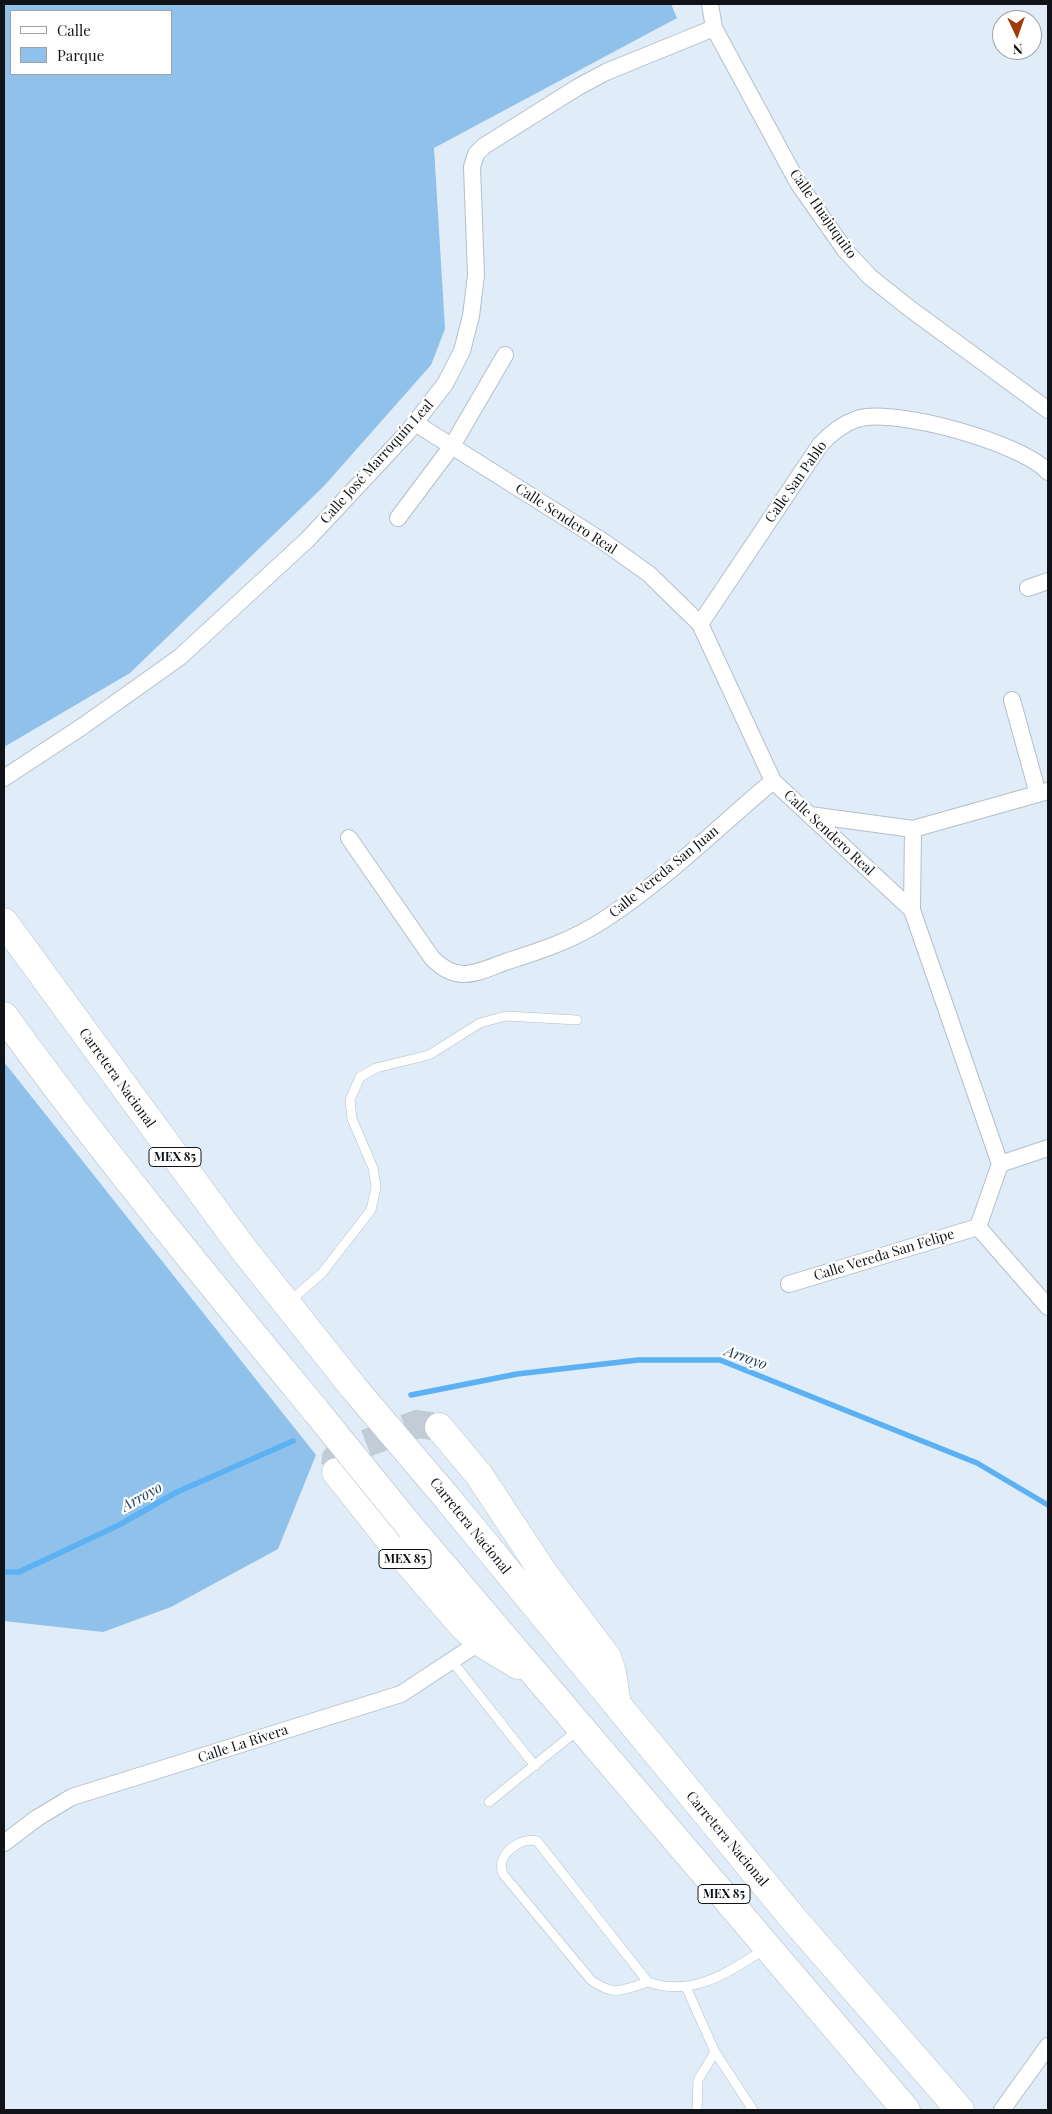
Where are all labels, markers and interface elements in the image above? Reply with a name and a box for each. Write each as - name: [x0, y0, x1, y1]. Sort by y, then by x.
- legend: [10, 10, 172, 75]
- north arrow: [992, 10, 1042, 60]
- text: Calle: [57, 20, 91, 40]
- text: N: [1012, 40, 1023, 59]
- text: Parque: [57, 45, 104, 65]
- street label: Calle Huajuquito: [786, 166, 860, 262]
- street label: Calle José Marroquín Leal: [317, 397, 437, 527]
- street label: Calle San Pablo: [762, 438, 830, 526]
- street label: Calle Sendero Real: [512, 480, 620, 558]
- street label: Calle Sendero Real: [780, 787, 878, 879]
- street label: Calle Vereda San Juan: [606, 823, 722, 921]
- street label: Carretera Nacional: [75, 1025, 159, 1131]
- road number: MEX 85: [149, 1148, 201, 1166]
- street label: Calle Vereda San Felipe: [812, 1226, 956, 1284]
- water label: Arroyo: [722, 1342, 770, 1374]
- street label: Carretera Nacional: [426, 1474, 514, 1578]
- water label: Arroyo: [118, 1479, 166, 1515]
- road number: MEX 85: [379, 1550, 431, 1568]
- street label: Calle La Rivera: [196, 1722, 290, 1766]
- street label: Carretera Nacional: [682, 1788, 772, 1890]
- road number: MEX 85: [698, 1885, 750, 1904]

